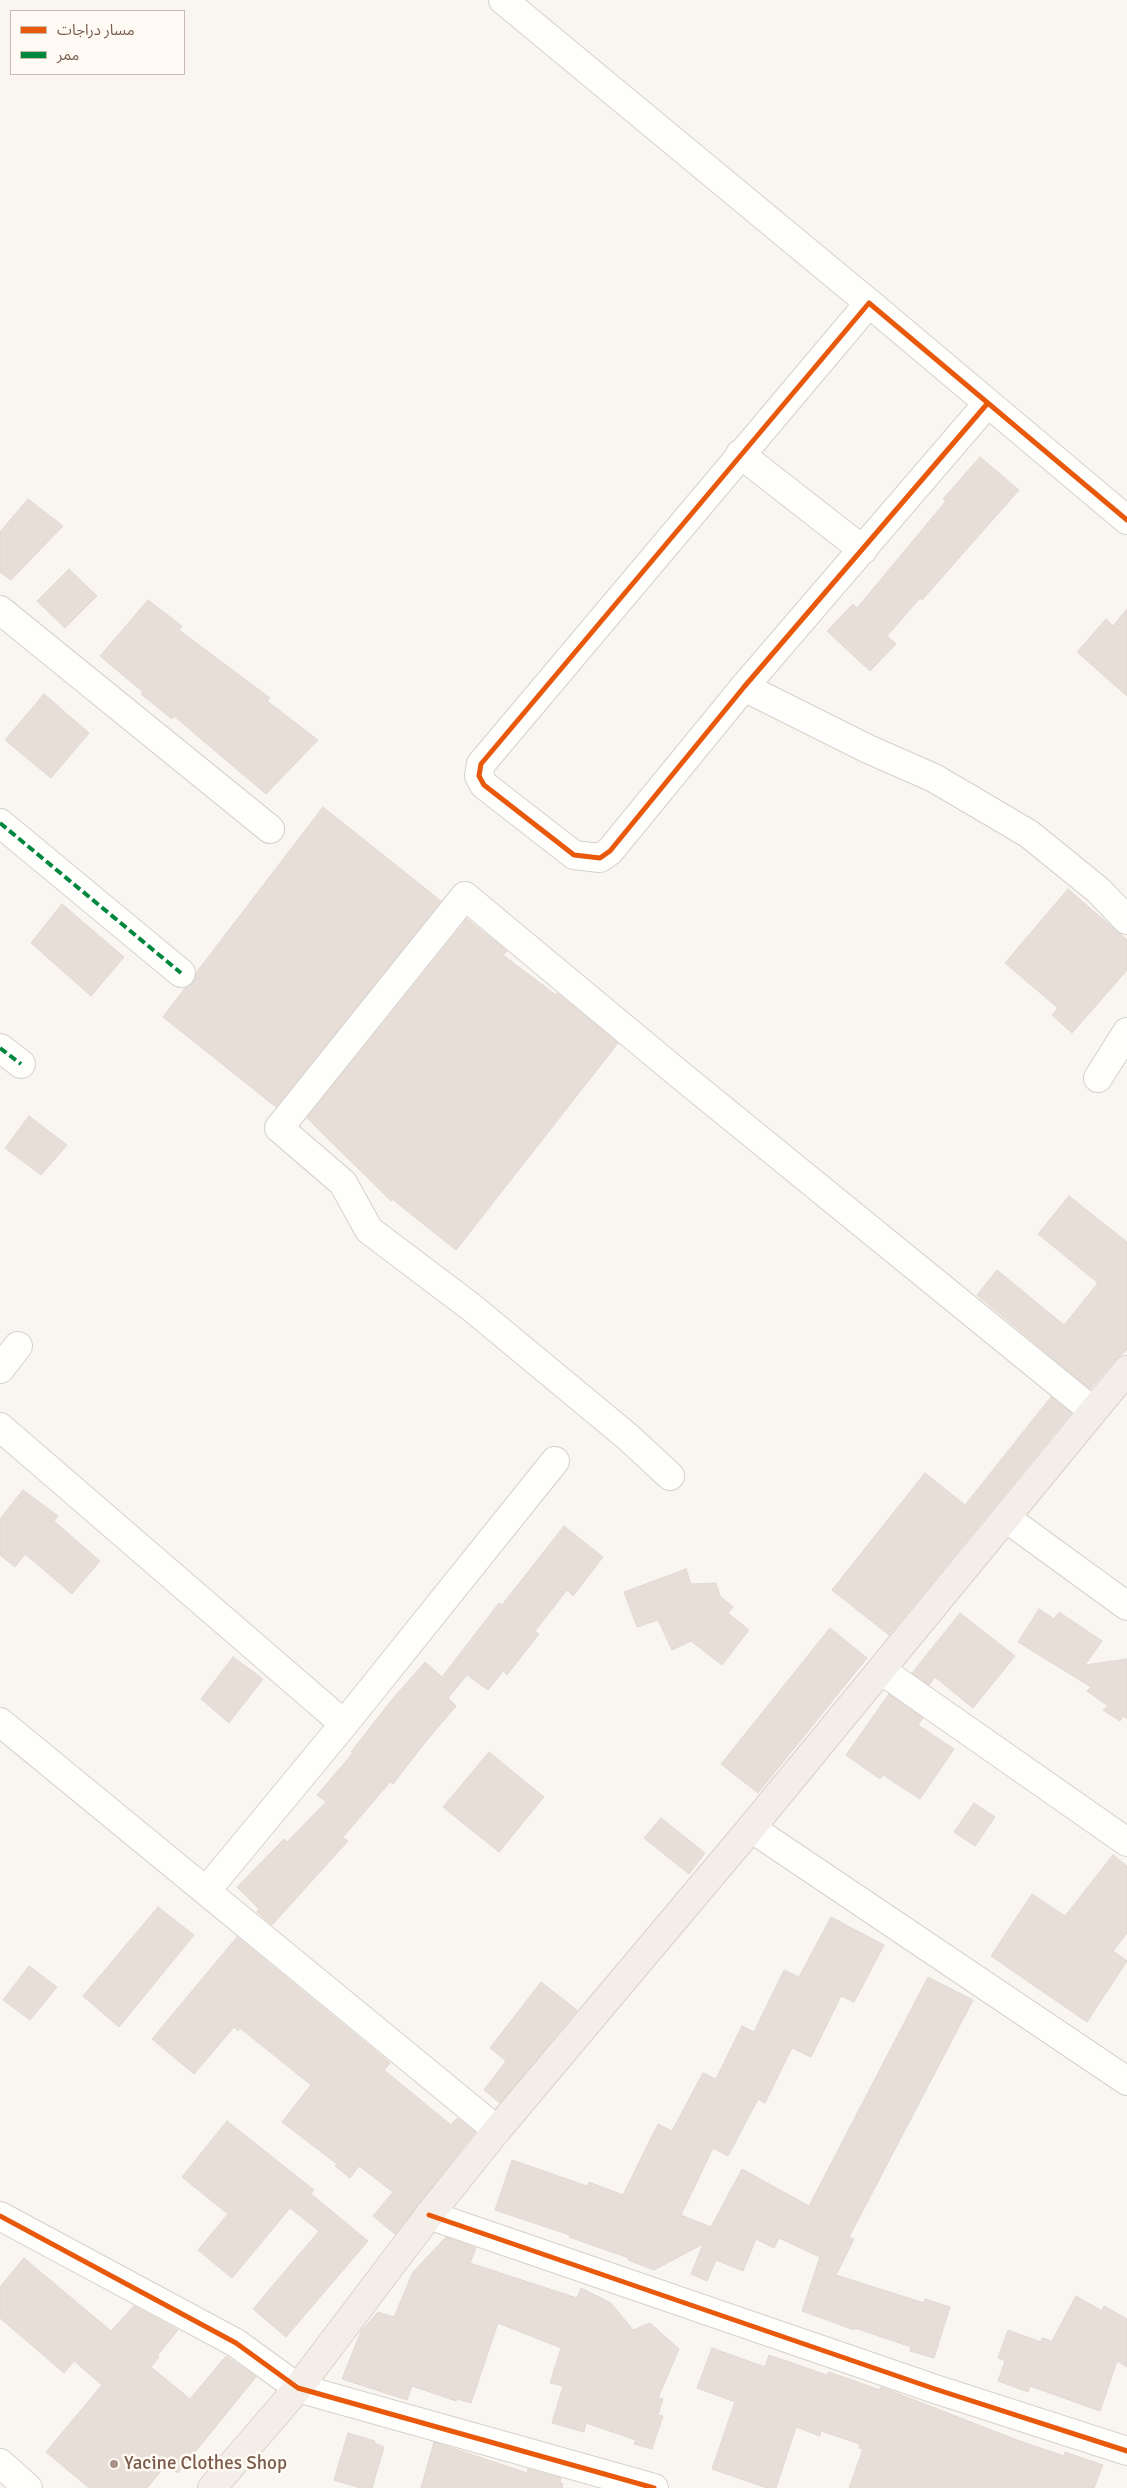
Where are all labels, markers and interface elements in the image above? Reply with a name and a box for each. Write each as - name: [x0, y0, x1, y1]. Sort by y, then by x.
- legend: [10, 10, 185, 75]
- text: مسار دراجات: [57, 21, 135, 39]
- text: ممر: [57, 46, 80, 64]
- place label: Yacine Clothes Shop: [124, 2453, 287, 2475]
- marker: Yacine Clothes Shop: [108, 2458, 120, 2470]

